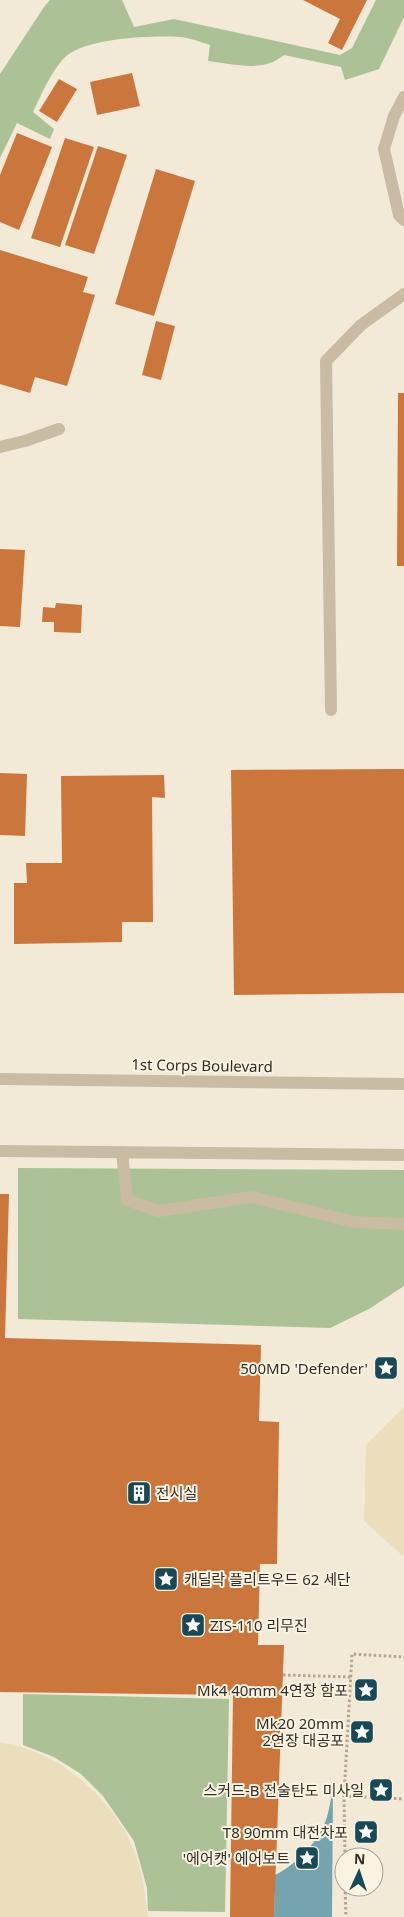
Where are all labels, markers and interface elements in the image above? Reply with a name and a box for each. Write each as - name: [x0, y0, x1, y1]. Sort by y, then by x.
- street label: 1st Corps Boulevard: [131, 1054, 273, 1076]
- place icon: 500MD 'Defender': [373, 1355, 399, 1381]
- place label: 500MD 'Defender': [240, 1358, 368, 1378]
- building icon: 전시실: [126, 1480, 152, 1506]
- place label: 전시실: [156, 1483, 197, 1503]
- place icon: 캐딜락 플리트우드 62 세단: [153, 1566, 179, 1592]
- place label: 캐딜락 플리트우드 62 세단: [184, 1569, 351, 1589]
- place icon: ZIS-110 리무진: [180, 1612, 206, 1638]
- place label: ZIS-110 리무진: [210, 1615, 308, 1635]
- place icon: Mk4 40mm 4연장 함포: [353, 1677, 379, 1703]
- place label: Mk4 40mm 4연장 함포: [197, 1680, 348, 1700]
- place label: Mk20 20mm 2연장 대공포: [256, 1713, 344, 1750]
- place icon: Mk20 20mm 2연장 대공포: [349, 1719, 375, 1745]
- place icon: 스커드-B 전술탄도 미사일: [368, 1777, 394, 1803]
- place label: 스커드-B 전술탄도 미사일: [204, 1780, 364, 1800]
- place icon: T8 90mm 대전차포: [353, 1819, 379, 1845]
- place label: T8 90mm 대전차포: [223, 1822, 348, 1842]
- place icon: '에어캣' 에어보트: [294, 1845, 320, 1871]
- north arrow: [334, 1847, 384, 1897]
- place label: '에어캣' 에어보트: [183, 1848, 290, 1868]
- text: N: [354, 1849, 366, 1868]

